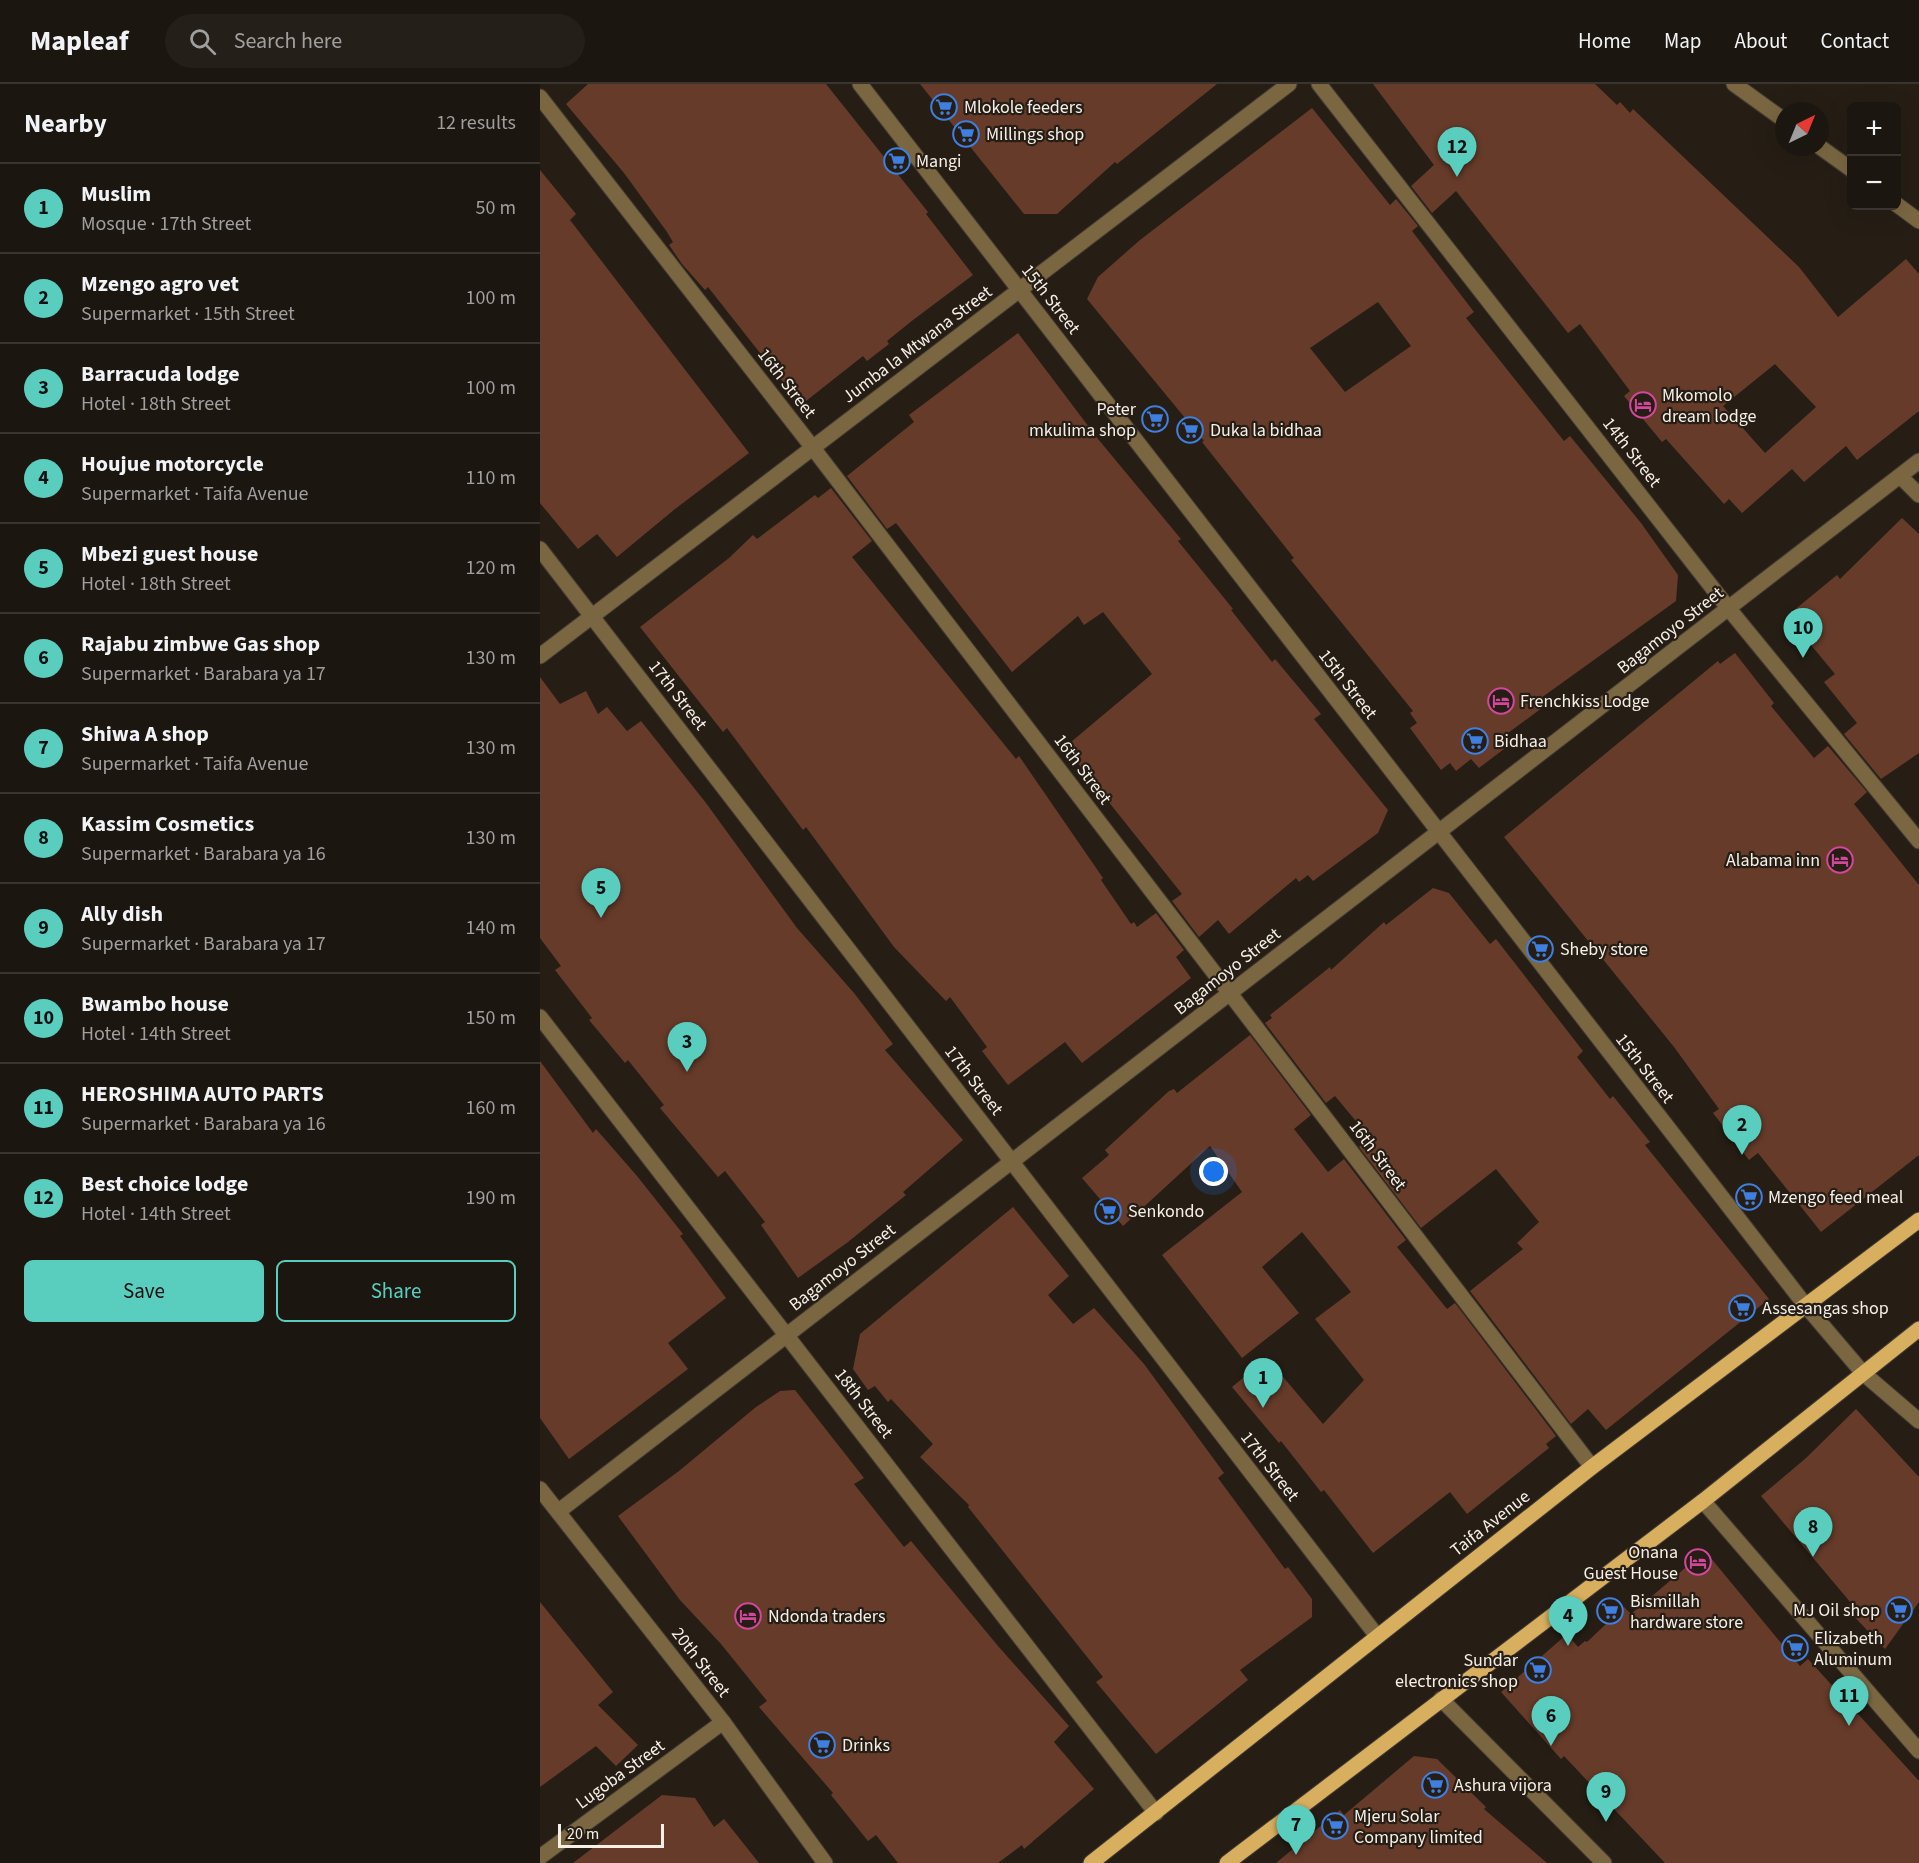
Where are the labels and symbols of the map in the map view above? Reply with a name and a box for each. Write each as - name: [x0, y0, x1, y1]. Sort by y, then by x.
- supermarket icon: Mlokole feeders: [929, 92, 959, 122]
- place label: Mlokole feeders: [964, 95, 1082, 120]
- north arrow: [1775, 102, 1829, 156]
- supermarket icon: Millings shop: [951, 119, 981, 149]
- place label: Millings shop: [986, 122, 1084, 147]
- pin: 12: [1438, 128, 1476, 177]
- supermarket icon: Mangi: [882, 146, 912, 176]
- place label: Mangi: [916, 149, 962, 174]
- street label: 15th Street: [1015, 259, 1086, 339]
- street label: Jumba la Mtwana Street: [837, 280, 997, 409]
- street label: 16th Street: [751, 343, 822, 423]
- place label: Mkomolo dream lodge: [1662, 383, 1756, 429]
- hotel icon: Mkomolo dream lodge: [1628, 390, 1658, 420]
- place label: Peter mkulima shop: [1029, 397, 1137, 443]
- supermarket icon: Peter mkulima shop: [1140, 404, 1170, 434]
- street label: 14th Street: [1596, 412, 1667, 492]
- supermarket icon: Duka la bidhaa: [1175, 415, 1205, 445]
- place label: Duka la bidhaa: [1210, 418, 1322, 443]
- street label: Bagamoyo Street: [1612, 581, 1729, 680]
- pin: 10: [1784, 608, 1822, 658]
- street label: 15th Street: [1312, 644, 1383, 724]
- street label: 17th Street: [642, 655, 713, 735]
- hotel icon: Frenchkiss Lodge: [1486, 686, 1516, 716]
- place label: Frenchkiss Lodge: [1520, 689, 1649, 714]
- supermarket icon: Bidhaa: [1460, 726, 1490, 756]
- street label: 16th Street: [1048, 729, 1117, 810]
- place label: Bidhaa: [1494, 729, 1547, 754]
- hotel icon: Alabama inn: [1825, 845, 1855, 875]
- place label: Alabama inn: [1726, 848, 1820, 873]
- pin: 5: [582, 868, 620, 918]
- street label: Bagamoyo Street: [1169, 922, 1286, 1021]
- supermarket icon: Sheby store: [1525, 934, 1555, 964]
- place label: Sheby store: [1560, 937, 1648, 962]
- pin: 3: [668, 1022, 706, 1072]
- street label: 15th Street: [1609, 1028, 1680, 1108]
- street label: 17th Street: [938, 1040, 1009, 1120]
- pin: 2: [1722, 1106, 1762, 1155]
- street label: 16th Street: [1343, 1115, 1412, 1196]
- your location: [1199, 1157, 1228, 1186]
- supermarket icon: Mzengo feed meal: [1734, 1182, 1764, 1212]
- place label: Mzengo feed meal: [1768, 1185, 1903, 1210]
- supermarket icon: Senkondo: [1093, 1196, 1123, 1226]
- place label: Senkondo: [1128, 1199, 1204, 1224]
- street label: Bagamoyo Street: [784, 1218, 901, 1317]
- supermarket icon: Assesangas shop: [1727, 1293, 1757, 1323]
- place label: Assesangas shop: [1762, 1296, 1889, 1321]
- pin: 1: [1244, 1358, 1282, 1408]
- street label: 18th Street: [828, 1363, 899, 1443]
- street label: 17th Street: [1234, 1426, 1305, 1506]
- street label: Taifa Avenue: [1445, 1484, 1535, 1562]
- pin: 8: [1794, 1508, 1832, 1557]
- place label: Onana Guest House: [1584, 1540, 1678, 1586]
- hotel icon: Onana Guest House: [1683, 1547, 1713, 1577]
- place label: Bismillah hardware store: [1630, 1589, 1743, 1635]
- supermarket icon: MJ Oil shop: [1884, 1595, 1914, 1625]
- pin: 4: [1548, 1596, 1588, 1646]
- supermarket icon: Bismillah hardware store: [1595, 1596, 1625, 1626]
- place label: MJ Oil shop: [1793, 1598, 1880, 1623]
- hotel icon: Ndonda traders: [733, 1601, 763, 1631]
- place label: Ndonda traders: [768, 1604, 886, 1629]
- street label: 20th Street: [665, 1622, 736, 1702]
- place label: Elizabeth Aluminum: [1814, 1626, 1892, 1672]
- supermarket icon: Elizabeth Aluminum: [1780, 1633, 1810, 1663]
- place label: Sundar electronics shop: [1395, 1648, 1519, 1694]
- supermarket icon: Sundar electronics shop: [1523, 1655, 1553, 1685]
- pin: 11: [1830, 1676, 1868, 1726]
- pin: 6: [1532, 1696, 1570, 1746]
- supermarket icon: Drinks: [807, 1730, 837, 1760]
- place label: Drinks: [842, 1733, 890, 1758]
- street label: Lugoba Street: [571, 1734, 670, 1815]
- supermarket icon: Ashura vijora: [1420, 1770, 1450, 1800]
- pin: 9: [1586, 1772, 1626, 1822]
- place label: Ashura vijora: [1454, 1773, 1552, 1798]
- place label: Mjeru Solar Company limited: [1354, 1804, 1483, 1850]
- pin: 7: [1276, 1806, 1316, 1855]
- supermarket icon: Mjeru Solar Company limited: [1320, 1811, 1350, 1841]
- scale bar: [558, 1821, 664, 1848]

